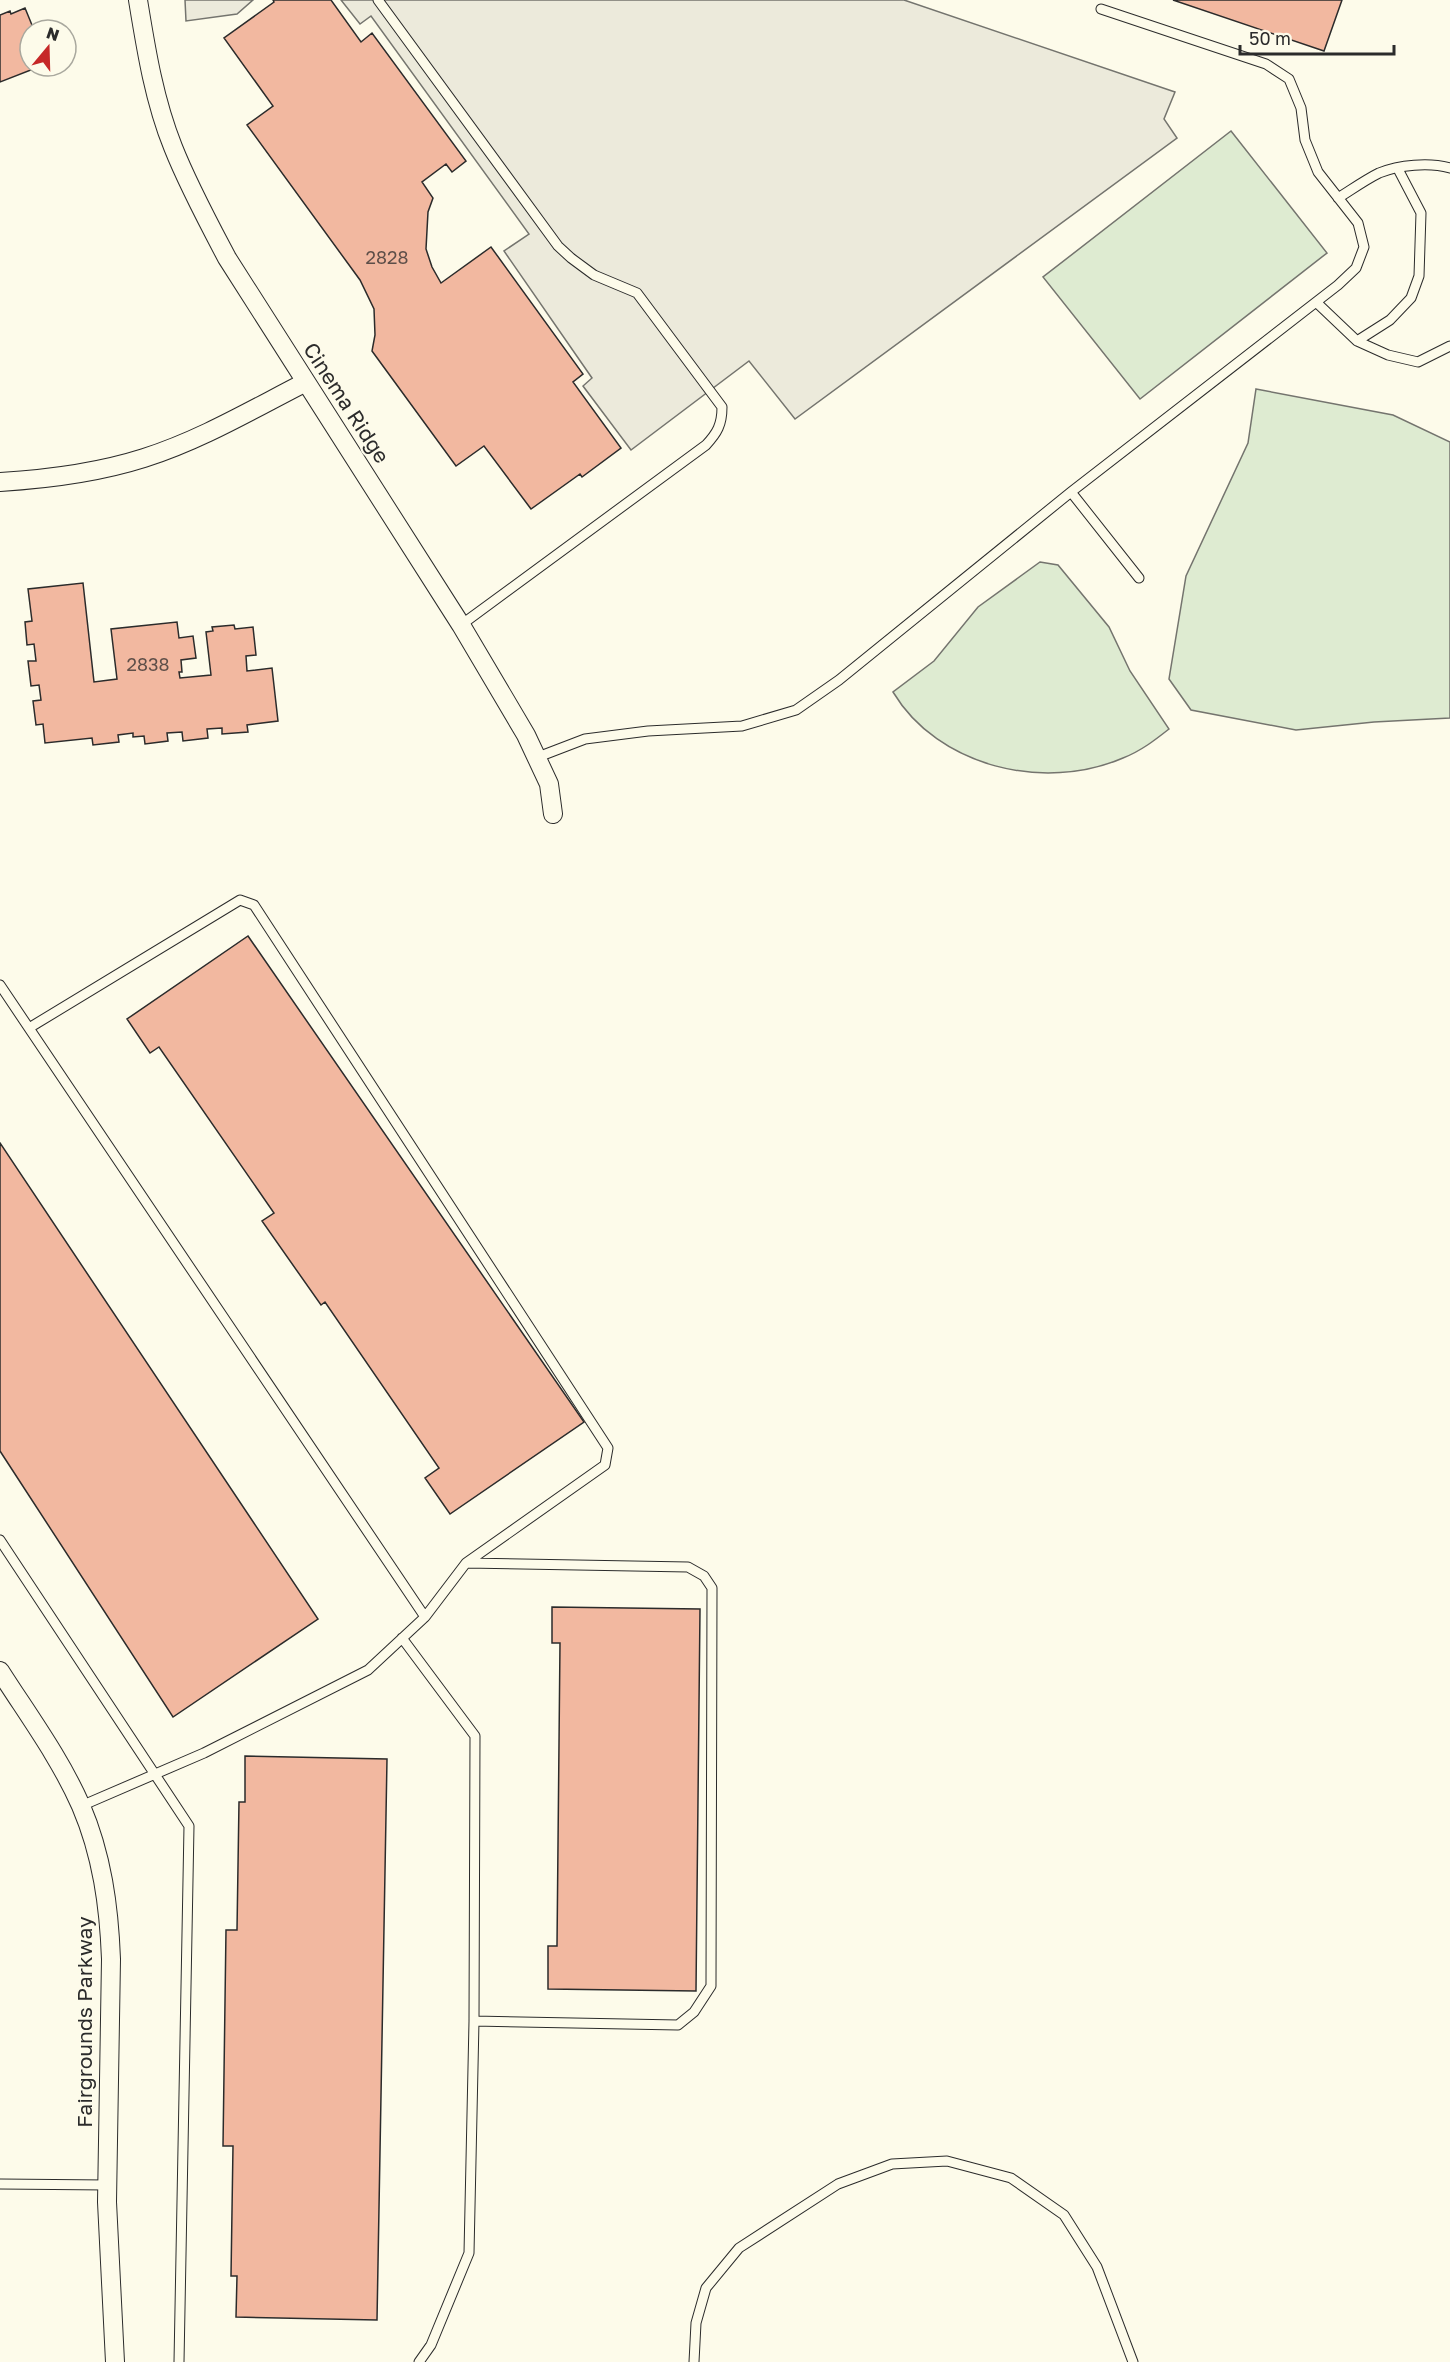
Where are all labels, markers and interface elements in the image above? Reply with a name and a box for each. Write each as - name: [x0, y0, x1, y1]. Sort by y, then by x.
- north arrow: [18, 18, 78, 78]
- scale bar: [1240, 18, 1394, 56]
- text: N: [44, 22, 62, 45]
- text: 50 m: [1249, 27, 1291, 49]
- house number: 2828: [366, 246, 408, 268]
- street label: Cinema Ridge: [298, 337, 395, 468]
- house number: 2838: [127, 653, 169, 675]
- street label: Fairgrounds Parkway: [71, 1916, 97, 2128]

